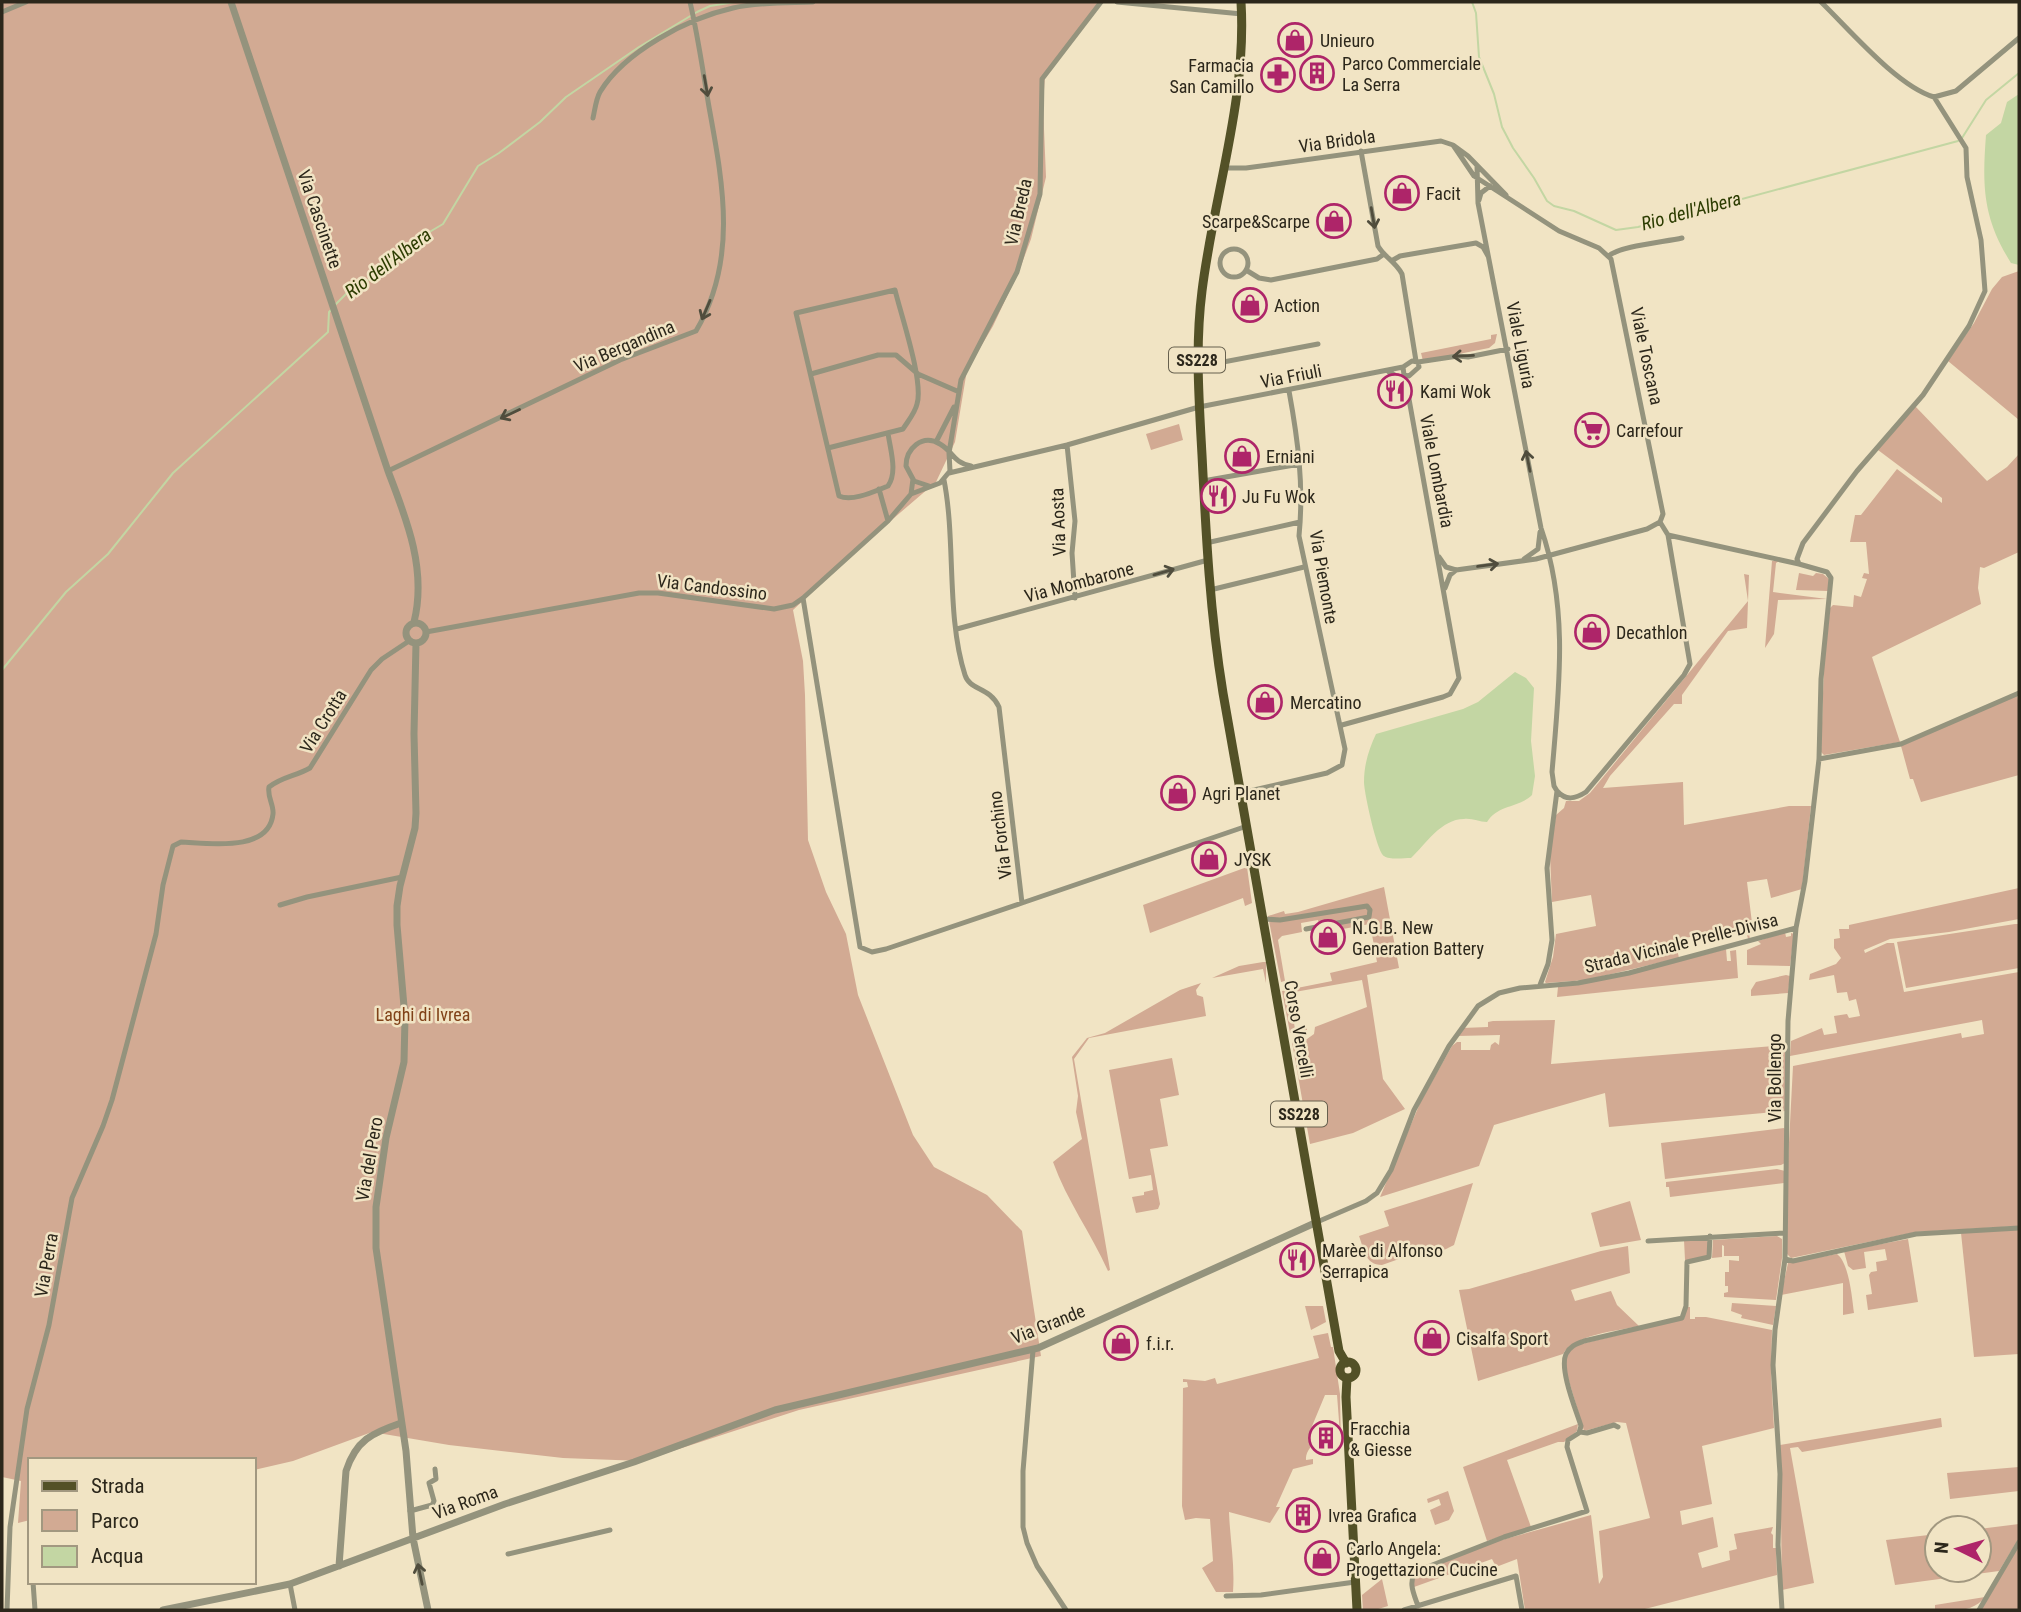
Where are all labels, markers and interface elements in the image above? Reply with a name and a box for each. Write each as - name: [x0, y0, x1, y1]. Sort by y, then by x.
- shop icon: Unieuro: [1276, 21, 1314, 59]
- place label: Unieuro: [1320, 30, 1374, 51]
- place label: Parco Commerciale La Serra: [1342, 53, 1481, 95]
- building icon: Parco Commerciale La Serra: [1298, 54, 1336, 92]
- place label: Farmacia San Camillo: [1169, 55, 1254, 97]
- pharmacy icon: Farmacia San Camillo: [1259, 56, 1297, 94]
- one-way arrow: [700, 74, 713, 97]
- street label: Via Bridola: [1297, 125, 1377, 157]
- street label: Via Cascinette: [293, 167, 347, 271]
- shop icon: Facit: [1383, 174, 1421, 212]
- street label: Via Breda: [1000, 176, 1036, 248]
- place label: Facit: [1426, 183, 1461, 204]
- water label: Rio dell'Albera: [1638, 187, 1744, 235]
- shop icon: Scarpe&Scarpe: [1315, 202, 1353, 240]
- one-way arrow: [1367, 206, 1381, 229]
- place label: Scarpe&Scarpe: [1202, 211, 1310, 232]
- water label: Rio dell'Albera: [340, 223, 436, 303]
- shop icon: Action: [1231, 286, 1269, 324]
- place label: Action: [1274, 295, 1320, 316]
- one-way arrow: [699, 298, 712, 320]
- street label: Viale Liguria: [1502, 300, 1540, 390]
- street label: Viale Toscana: [1626, 305, 1668, 407]
- street label: Via Bergandina: [571, 315, 677, 377]
- road number: SS228: [1169, 348, 1225, 372]
- one-way arrow: [1452, 350, 1475, 363]
- street label: Via Friuli: [1259, 360, 1323, 392]
- restaurant icon: Kami Wok: [1376, 372, 1414, 410]
- place label: Kami Wok: [1420, 381, 1491, 402]
- one-way arrow: [500, 407, 521, 421]
- supermarket icon: Carrefour: [1573, 411, 1611, 449]
- street label: Viale Lombardia: [1416, 412, 1458, 530]
- place label: Carrefour: [1616, 420, 1683, 441]
- shop icon: Erniani: [1223, 437, 1261, 475]
- place label: Erniani: [1266, 446, 1315, 467]
- one-way arrow: [1521, 450, 1535, 473]
- restaurant icon: Ju Fu Wok: [1199, 477, 1237, 515]
- place label: Ju Fu Wok: [1242, 486, 1315, 507]
- street label: Via Aosta: [1046, 487, 1070, 557]
- street label: Via Piemonte: [1305, 529, 1343, 625]
- street label: Via Mombarone: [1022, 557, 1136, 607]
- one-way arrow: [1477, 558, 1499, 571]
- one-way arrow: [1153, 565, 1175, 578]
- street label: Via Candossino: [656, 570, 768, 604]
- shop icon: Decathlon: [1573, 613, 1611, 651]
- place label: Decathlon: [1616, 622, 1688, 643]
- shop icon: Mercatino: [1246, 683, 1284, 721]
- street label: Via Crotta: [295, 685, 351, 757]
- place label: Mercatino: [1290, 692, 1362, 713]
- shop icon: Agri Planet: [1159, 774, 1197, 812]
- place label: Agri Planet: [1202, 783, 1280, 804]
- street label: Via Forchino: [984, 790, 1016, 880]
- shop icon: JYSK: [1190, 840, 1228, 878]
- place label: JYSK: [1234, 849, 1271, 870]
- street label: Strada Vicinale Prelle-Divisa: [1582, 909, 1780, 977]
- place label: N.G.B. New Generation Battery: [1352, 917, 1485, 959]
- shop icon: N.G.B. New Generation Battery: [1309, 918, 1347, 956]
- street label: Corso Vercelli: [1280, 979, 1318, 1079]
- park label: Laghi di Ivrea: [376, 1004, 470, 1025]
- street label: Via Bollengo: [1764, 1033, 1785, 1123]
- road number: SS228: [1271, 1102, 1327, 1126]
- street label: Via del Pero: [351, 1115, 387, 1203]
- street label: Via Perra: [30, 1231, 62, 1299]
- place label: Marèe di Alfonso Serrapica: [1322, 1240, 1443, 1282]
- restaurant icon: Marèe di Alfonso Serrapica: [1278, 1241, 1316, 1279]
- street label: Via Grande: [1008, 1300, 1088, 1348]
- shop icon: Cisalfa Sport: [1413, 1319, 1451, 1357]
- shop icon: f.i.r.: [1102, 1324, 1140, 1362]
- place label: Cisalfa Sport: [1456, 1328, 1548, 1349]
- place label: f.i.r.: [1146, 1333, 1174, 1354]
- place label: Fracchia & Giesse: [1350, 1418, 1412, 1460]
- building icon: Fracchia & Giesse: [1307, 1419, 1345, 1457]
- legend: [28, 1458, 256, 1584]
- text: Strada: [91, 1474, 145, 1498]
- street label: Via Roma: [430, 1481, 500, 1523]
- building icon: Ivrea Grafica: [1284, 1496, 1322, 1534]
- place label: Ivrea Grafica: [1328, 1505, 1417, 1526]
- text: Parco: [91, 1509, 139, 1533]
- north arrow: [1923, 1514, 1993, 1584]
- place label: Carlo Angela: Progettazione Cucine: [1346, 1538, 1498, 1580]
- shop icon: Carlo Angela: Progettazione Cucine: [1303, 1539, 1341, 1577]
- text: N: [1930, 1541, 1954, 1554]
- text: Acqua: [91, 1544, 144, 1568]
- one-way arrow: [413, 1563, 427, 1586]

